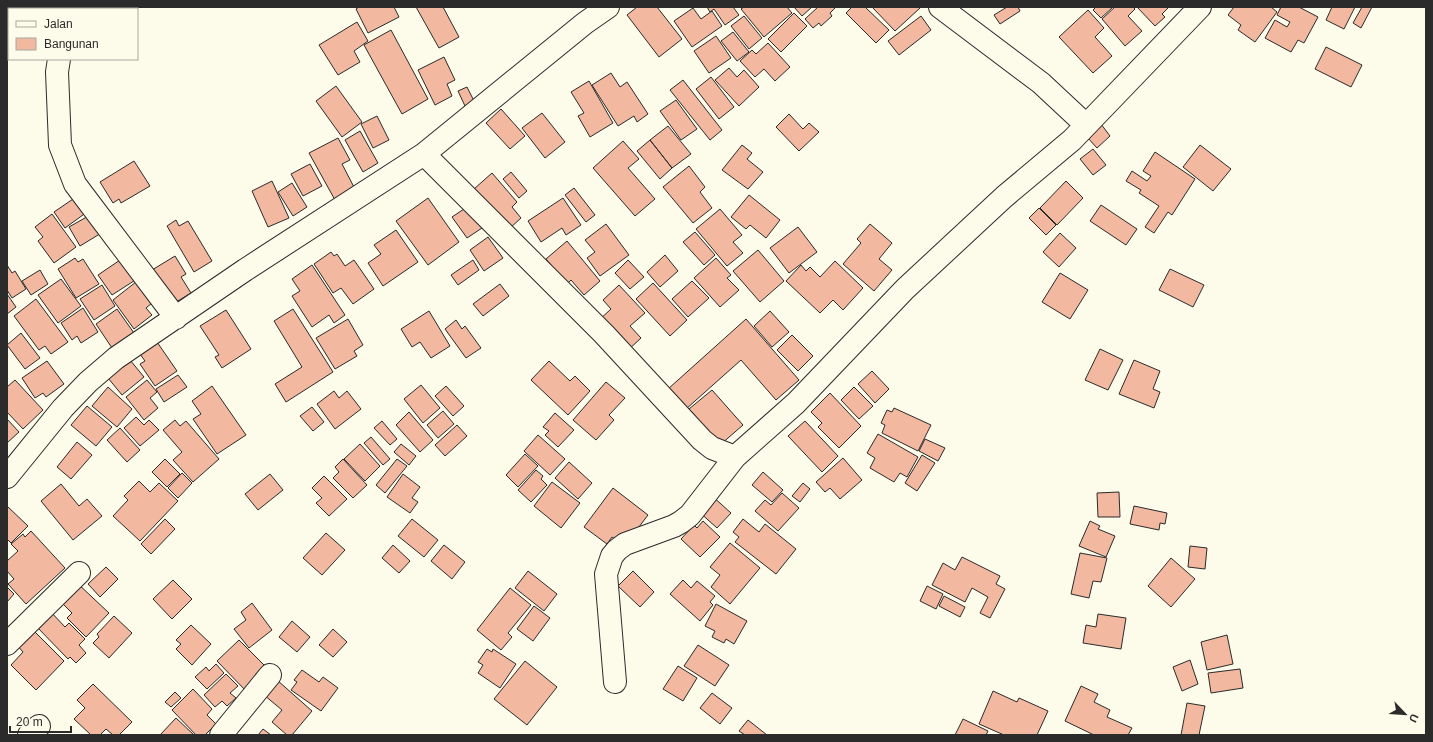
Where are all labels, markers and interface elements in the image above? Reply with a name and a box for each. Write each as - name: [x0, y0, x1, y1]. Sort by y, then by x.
- legend: [8, 8, 138, 60]
- text: Jalan: [44, 17, 73, 31]
- text: Bangunan: [44, 37, 99, 51]
- north arrow: [1385, 694, 1425, 734]
- scale bar: [10, 708, 71, 734]
- text: U: [1407, 712, 1421, 724]
- text: 20 m: [16, 715, 43, 729]

